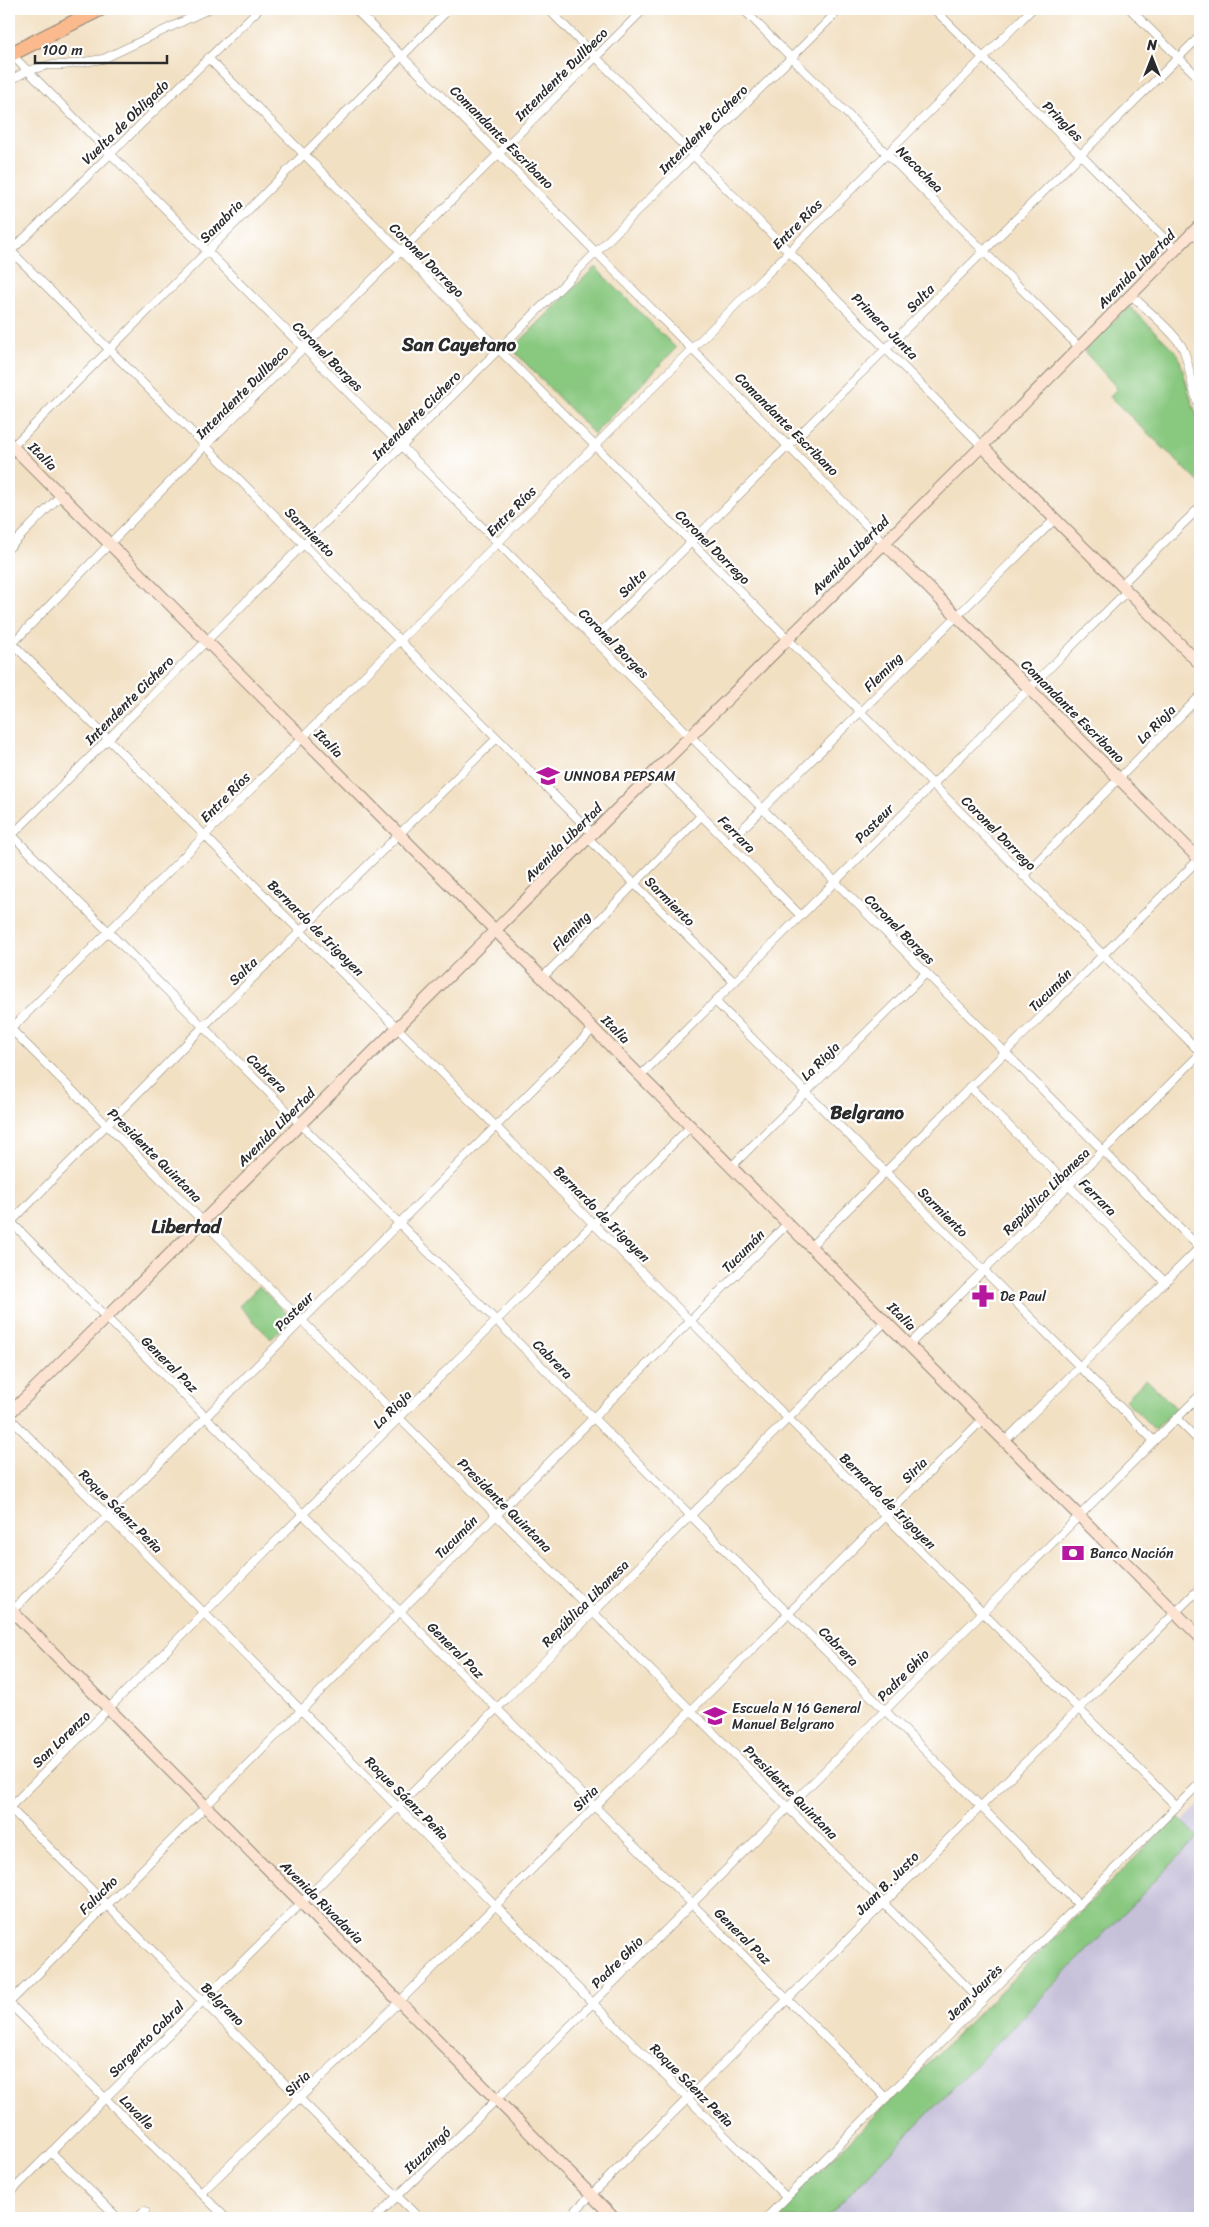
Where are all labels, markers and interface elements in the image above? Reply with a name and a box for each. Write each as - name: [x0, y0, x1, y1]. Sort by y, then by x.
- street label: Intendente Dullbeco: [508, 21, 614, 128]
- scale bar: [35, 32, 168, 64]
- north arrow: [1126, 32, 1176, 82]
- text: N: [1146, 33, 1157, 58]
- text: 100 m: [42, 37, 83, 63]
- street label: Vuelta de Obligado: [76, 74, 175, 171]
- street label: Intendente Cichero: [652, 78, 754, 181]
- street label: Comandante Escribano: [444, 79, 560, 195]
- street label: Pringles: [1036, 95, 1090, 148]
- street label: Necochea: [890, 140, 949, 199]
- street label: Sanabria: [193, 193, 249, 249]
- street label: Entre Ríos: [766, 193, 829, 256]
- street label: Coronel Dorrego: [383, 217, 470, 304]
- street label: Avenida Libertad: [1090, 223, 1183, 315]
- street label: Salta: [900, 277, 942, 319]
- street label: Primera Junta: [845, 287, 925, 367]
- street label: Coronel Borges: [286, 315, 369, 398]
- district label: San Cayetano: [401, 328, 516, 361]
- street label: Intendente Dullbeco: [189, 339, 295, 446]
- street label: Intendente Cichero: [365, 364, 467, 467]
- street label: Comandante Escribano: [729, 366, 845, 482]
- street label: Italia: [21, 435, 63, 477]
- street label: Entre Ríos: [480, 480, 543, 543]
- street label: Sarmiento: [278, 501, 341, 564]
- street label: Coronel Dorrego: [669, 504, 756, 591]
- street label: Avenida Libertad: [804, 509, 897, 601]
- street label: Salta: [612, 562, 654, 604]
- street label: Coronel Borges: [572, 602, 655, 685]
- street label: Fleming: [858, 647, 909, 698]
- street label: Intendente Cichero: [78, 649, 180, 752]
- street label: Comandante Escribano: [1015, 653, 1131, 769]
- street label: La Rioja: [1131, 699, 1182, 750]
- street label: Italia: [307, 722, 349, 764]
- school or university icon: UNNOBA PEPSAM: [535, 763, 561, 789]
- place label: UNNOBA PEPSAM: [564, 764, 676, 789]
- street label: Entre Ríos: [194, 766, 257, 829]
- street label: Coronel Dorrego: [955, 790, 1042, 877]
- street label: Avenida Libertad: [517, 796, 610, 888]
- street label: Pasteur: [848, 796, 901, 849]
- street label: Ferrara: [712, 809, 762, 859]
- street label: Sarmiento: [638, 870, 701, 933]
- street label: Bernardo de Irigoyen: [261, 874, 371, 983]
- street label: Coronel Borges: [858, 888, 941, 971]
- street label: Fleming: [546, 905, 597, 957]
- street label: Salta: [223, 950, 265, 992]
- street label: Tucumán: [1022, 962, 1079, 1018]
- street label: Italia: [594, 1008, 636, 1050]
- street label: La Rioja: [795, 1036, 846, 1087]
- street label: Cabrera: [240, 1047, 293, 1099]
- street label: Avenida Libertad: [230, 1081, 323, 1173]
- district label: Belgrano: [830, 1096, 904, 1129]
- street label: Presidente Quintana: [101, 1102, 209, 1209]
- street label: República Libanesa: [996, 1141, 1096, 1241]
- street label: Bernardo de Irigoyen: [547, 1160, 657, 1269]
- street label: Ferrara: [1073, 1172, 1123, 1222]
- street label: Sarmiento: [911, 1181, 974, 1244]
- district label: Libertad: [151, 1210, 223, 1243]
- street label: Tucumán: [715, 1223, 772, 1279]
- pharmacy icon: De Paul: [970, 1283, 996, 1309]
- street label: Pasteur: [268, 1284, 321, 1337]
- place label: De Paul: [1000, 1284, 1047, 1309]
- street label: Italia: [880, 1295, 922, 1337]
- street label: General Paz: [135, 1330, 205, 1399]
- street label: Cabrera: [526, 1333, 579, 1386]
- street label: La Rioja: [367, 1384, 418, 1435]
- street label: Bernardo de Irigoyen: [833, 1447, 943, 1556]
- street label: Siria: [895, 1451, 934, 1490]
- street label: Presidente Quintana: [451, 1452, 559, 1559]
- street label: Roque Sáenz Peña: [73, 1463, 169, 1559]
- street label: Tucumán: [428, 1509, 485, 1565]
- bank icon: Banco Nación: [1060, 1540, 1086, 1566]
- place label: Banco Nación: [1090, 1541, 1174, 1566]
- street label: República Libanesa: [535, 1553, 635, 1653]
- street label: General Paz: [421, 1616, 491, 1685]
- street label: Cabrera: [812, 1620, 865, 1673]
- street label: Padre Ghio: [871, 1643, 936, 1708]
- place label: Escuela N 16 General Manuel Belgrano: [732, 1696, 862, 1737]
- school or university icon: Escuela N 16 General Manuel Belgrano: [702, 1703, 728, 1729]
- street label: San Lorenzo: [26, 1705, 97, 1774]
- street label: Presidente Quintana: [737, 1739, 845, 1846]
- street label: Roque Sáenz Peña: [359, 1750, 455, 1846]
- street label: Siria: [566, 1779, 605, 1818]
- street label: Juan B. Justo: [849, 1845, 925, 1922]
- street label: Avenida Rivadavia: [273, 1854, 370, 1951]
- street label: Falucho: [73, 1870, 124, 1921]
- street label: General Paz: [708, 1902, 778, 1971]
- street label: Padre Ghio: [585, 1930, 650, 1995]
- street label: Jean Jaurès: [939, 1958, 1009, 2027]
- street label: Belgrano: [195, 1976, 251, 2032]
- street label: Sargento Cabral: [102, 1994, 191, 2084]
- street label: Roque Sáenz Peña: [644, 2037, 740, 2133]
- street label: Siria: [278, 2064, 317, 2103]
- street label: Lavalle: [113, 2089, 160, 2136]
- street label: Ituzaingó: [397, 2120, 458, 2180]

